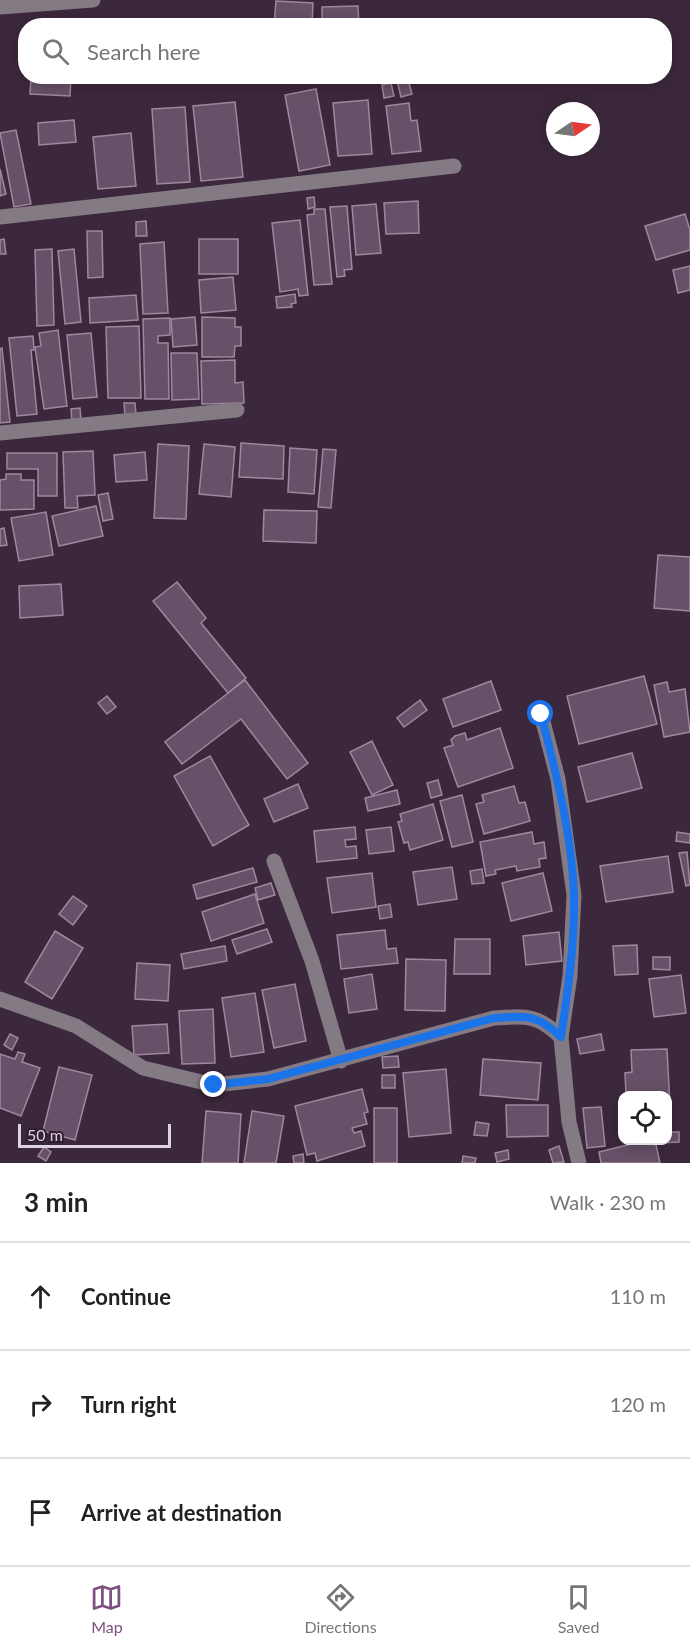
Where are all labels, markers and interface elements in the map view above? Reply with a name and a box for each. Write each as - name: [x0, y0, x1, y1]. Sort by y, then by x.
- search box: [18, 18, 672, 84]
- icon: search: [39, 35, 72, 68]
- text: Search here: [87, 38, 200, 65]
- north arrow: [546, 102, 600, 156]
- route start: [527, 700, 553, 726]
- route end: [200, 1071, 226, 1097]
- map controls: [618, 1091, 672, 1145]
- button: locate: [618, 1091, 672, 1145]
- scale bar: [18, 1121, 171, 1148]
- text: 50 m: [27, 1125, 63, 1144]
- text: 3 min: [24, 1186, 88, 1218]
- text: Walk · 230 m: [550, 1190, 666, 1214]
- icon: ahead: [24, 1280, 57, 1313]
- text: Continue: [81, 1283, 171, 1310]
- text: 110 m: [610, 1284, 666, 1308]
- icon: right: [24, 1388, 57, 1421]
- text: Turn right: [81, 1391, 176, 1418]
- text: 120 m: [610, 1392, 666, 1416]
- icon: arrive: [24, 1496, 57, 1529]
- text: Arrive at destination: [81, 1499, 282, 1526]
- tab: Map: [90, 1581, 123, 1636]
- tab: Directions: [304, 1581, 377, 1636]
- tab: Saved: [558, 1581, 599, 1636]

